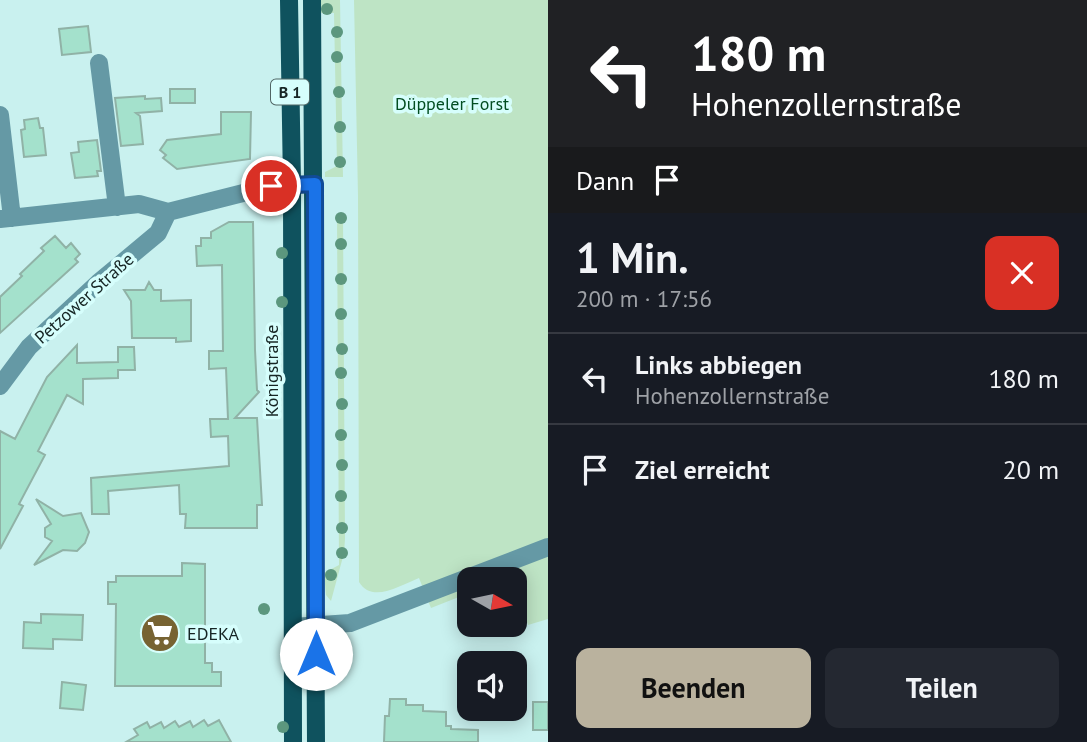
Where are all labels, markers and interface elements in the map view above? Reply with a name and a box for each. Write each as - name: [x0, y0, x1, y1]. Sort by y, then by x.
- text: 180 m: [691, 21, 826, 85]
- icon: left: [576, 28, 667, 119]
- road number: B 1: [271, 80, 309, 104]
- text: Hohenzollernstraße: [691, 83, 961, 125]
- park label: Düppeler Forst: [395, 92, 509, 115]
- pin: [241, 156, 301, 216]
- icon: arrive: [648, 161, 686, 199]
- text: Dann: [576, 164, 634, 197]
- icon: arrive: [252, 167, 290, 205]
- text: 1 Min.: [576, 230, 689, 285]
- button: close: [985, 236, 1059, 310]
- street label: Petzower Straße: [30, 247, 138, 349]
- text: 200 m · 17:56: [576, 284, 712, 313]
- street label: Königstraße: [260, 325, 283, 417]
- text: Links abbiegen: [635, 348, 802, 381]
- icon: left: [576, 360, 614, 398]
- text: 180 m: [988, 362, 1059, 395]
- text: Hohenzollernstraße: [635, 381, 829, 410]
- icon: arrive: [576, 451, 614, 489]
- text: Ziel erreicht: [635, 453, 770, 486]
- text: 20 m: [1003, 453, 1059, 486]
- north arrow: [457, 567, 527, 637]
- map controls: [457, 567, 527, 721]
- supermarket icon: EDEKA: [139, 612, 181, 654]
- position arrow: [279, 617, 353, 691]
- place label: EDEKA: [187, 622, 240, 645]
- button: Beenden: [576, 648, 811, 728]
- button: Teilen: [825, 648, 1059, 728]
- button: sound: [457, 651, 527, 721]

